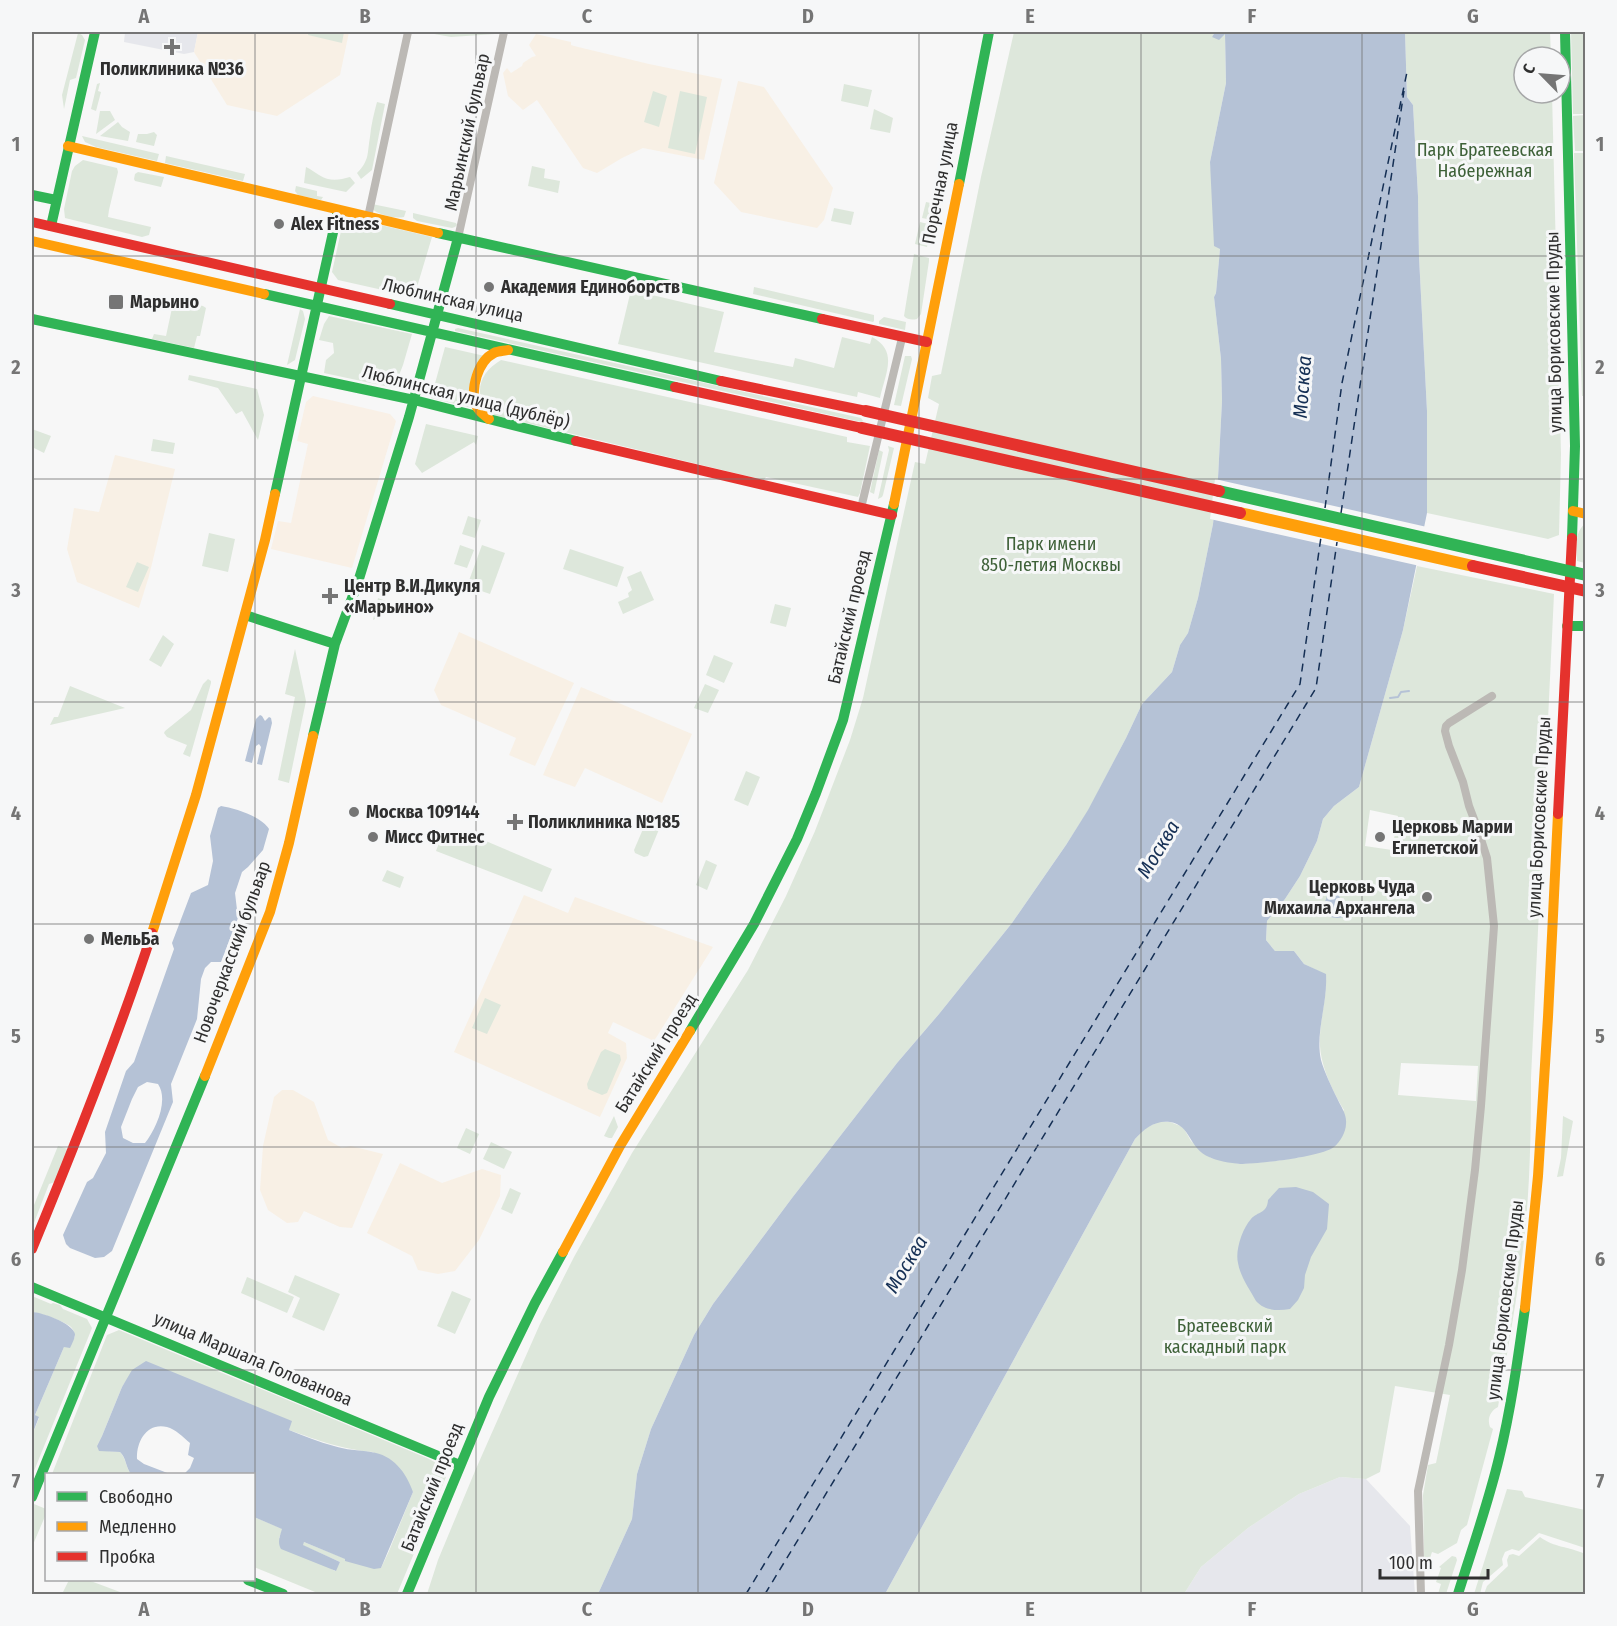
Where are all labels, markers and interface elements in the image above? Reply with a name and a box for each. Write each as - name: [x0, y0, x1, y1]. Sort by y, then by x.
- text: A: [138, 4, 151, 28]
- text: B: [359, 4, 371, 28]
- text: C: [582, 4, 593, 28]
- text: D: [802, 4, 814, 28]
- text: E: [1025, 4, 1035, 28]
- text: F: [1248, 4, 1257, 28]
- text: G: [1467, 4, 1479, 28]
- marker: Поликлиника №36: [163, 38, 181, 56]
- north arrow: [1512, 45, 1572, 105]
- street label: Марьинский бульвар: [440, 51, 494, 213]
- place label: Поликлиника №36: [100, 58, 244, 80]
- text: С: [1518, 61, 1539, 77]
- street label: Поречная улица: [917, 120, 963, 246]
- text: 1: [12, 132, 20, 156]
- text: 1: [1596, 132, 1604, 156]
- park label: Парк Братеевская Набережная: [1417, 139, 1553, 182]
- place label: Alex Fitness: [290, 213, 380, 235]
- marker: Alex Fitness: [272, 217, 286, 231]
- street label: улица Борисовские Пруды: [1541, 231, 1567, 433]
- street label: Люблинская улица: [380, 273, 526, 327]
- place label: Академия Единоборств: [500, 276, 680, 298]
- marker: Академия Единоборств: [482, 280, 496, 294]
- place label: Марьино: [130, 291, 199, 313]
- marker: Марьино: [107, 293, 125, 311]
- text: 2: [10, 355, 21, 379]
- water label: Москва: [1288, 355, 1316, 419]
- text: 2: [1594, 355, 1605, 379]
- street label: Люблинская улица (дублёр): [360, 361, 572, 433]
- park label: Парк имени 850-летия Москвы: [981, 533, 1121, 576]
- street label: Батайский проезд: [823, 548, 875, 686]
- place label: Центр В.И.Дикуля «Марьино»: [344, 575, 480, 618]
- text: 3: [10, 578, 21, 602]
- text: 3: [1594, 578, 1605, 602]
- marker: Центр В.И.Дикуля «Марьино»: [321, 587, 339, 605]
- street label: улица Борисовские Пруды: [1523, 716, 1555, 918]
- text: 4: [11, 801, 21, 825]
- place label: Москва 109144: [366, 801, 480, 823]
- text: 4: [1595, 801, 1605, 825]
- marker: Москва 109144: [347, 805, 361, 819]
- place label: Поликлиника №185: [528, 811, 680, 833]
- marker: Поликлиника №185: [506, 813, 524, 831]
- water label: Москва: [1132, 816, 1184, 882]
- place label: Церковь Марии Египетской: [1392, 816, 1513, 859]
- place label: Мисс Фитнес: [385, 826, 485, 848]
- marker: Мисс Фитнес: [366, 830, 380, 844]
- marker: Церковь Марии Египетской: [1373, 830, 1387, 844]
- street label: Новочеркасский бульвар: [189, 858, 275, 1046]
- place label: Церковь Чуда Михаила Архангела: [1264, 876, 1415, 919]
- marker: Церковь Чуда Михаила Архангела: [1420, 890, 1434, 904]
- place label: МельБа: [101, 928, 159, 950]
- marker: МельБа: [82, 932, 96, 946]
- street label: Батайский проезд: [610, 989, 702, 1117]
- text: 5: [11, 1024, 21, 1048]
- text: 5: [1595, 1024, 1605, 1048]
- street label: улица Борисовские Пруды: [1482, 1199, 1528, 1401]
- water label: Москва: [880, 1231, 932, 1297]
- text: 6: [11, 1247, 21, 1271]
- text: 6: [1595, 1247, 1605, 1271]
- street label: улица Маршала Голованова: [150, 1307, 356, 1411]
- park label: Братеевский каскадный парк: [1164, 1315, 1287, 1358]
- street label: Батайский проезд: [396, 1419, 468, 1555]
- text: 7: [12, 1469, 21, 1493]
- text: 7: [1596, 1469, 1605, 1493]
- legend: [45, 1473, 255, 1581]
- text: Свободно: [99, 1486, 173, 1508]
- text: Медленно: [99, 1516, 177, 1538]
- scale bar: [1380, 1542, 1488, 1580]
- text: Пробка: [99, 1546, 155, 1568]
- text: 100 m: [1389, 1552, 1433, 1574]
- text: A: [138, 1597, 151, 1621]
- text: B: [359, 1597, 371, 1621]
- text: C: [582, 1597, 593, 1621]
- text: D: [802, 1597, 814, 1621]
- text: E: [1025, 1597, 1035, 1621]
- text: F: [1248, 1597, 1257, 1621]
- text: G: [1467, 1597, 1479, 1621]

